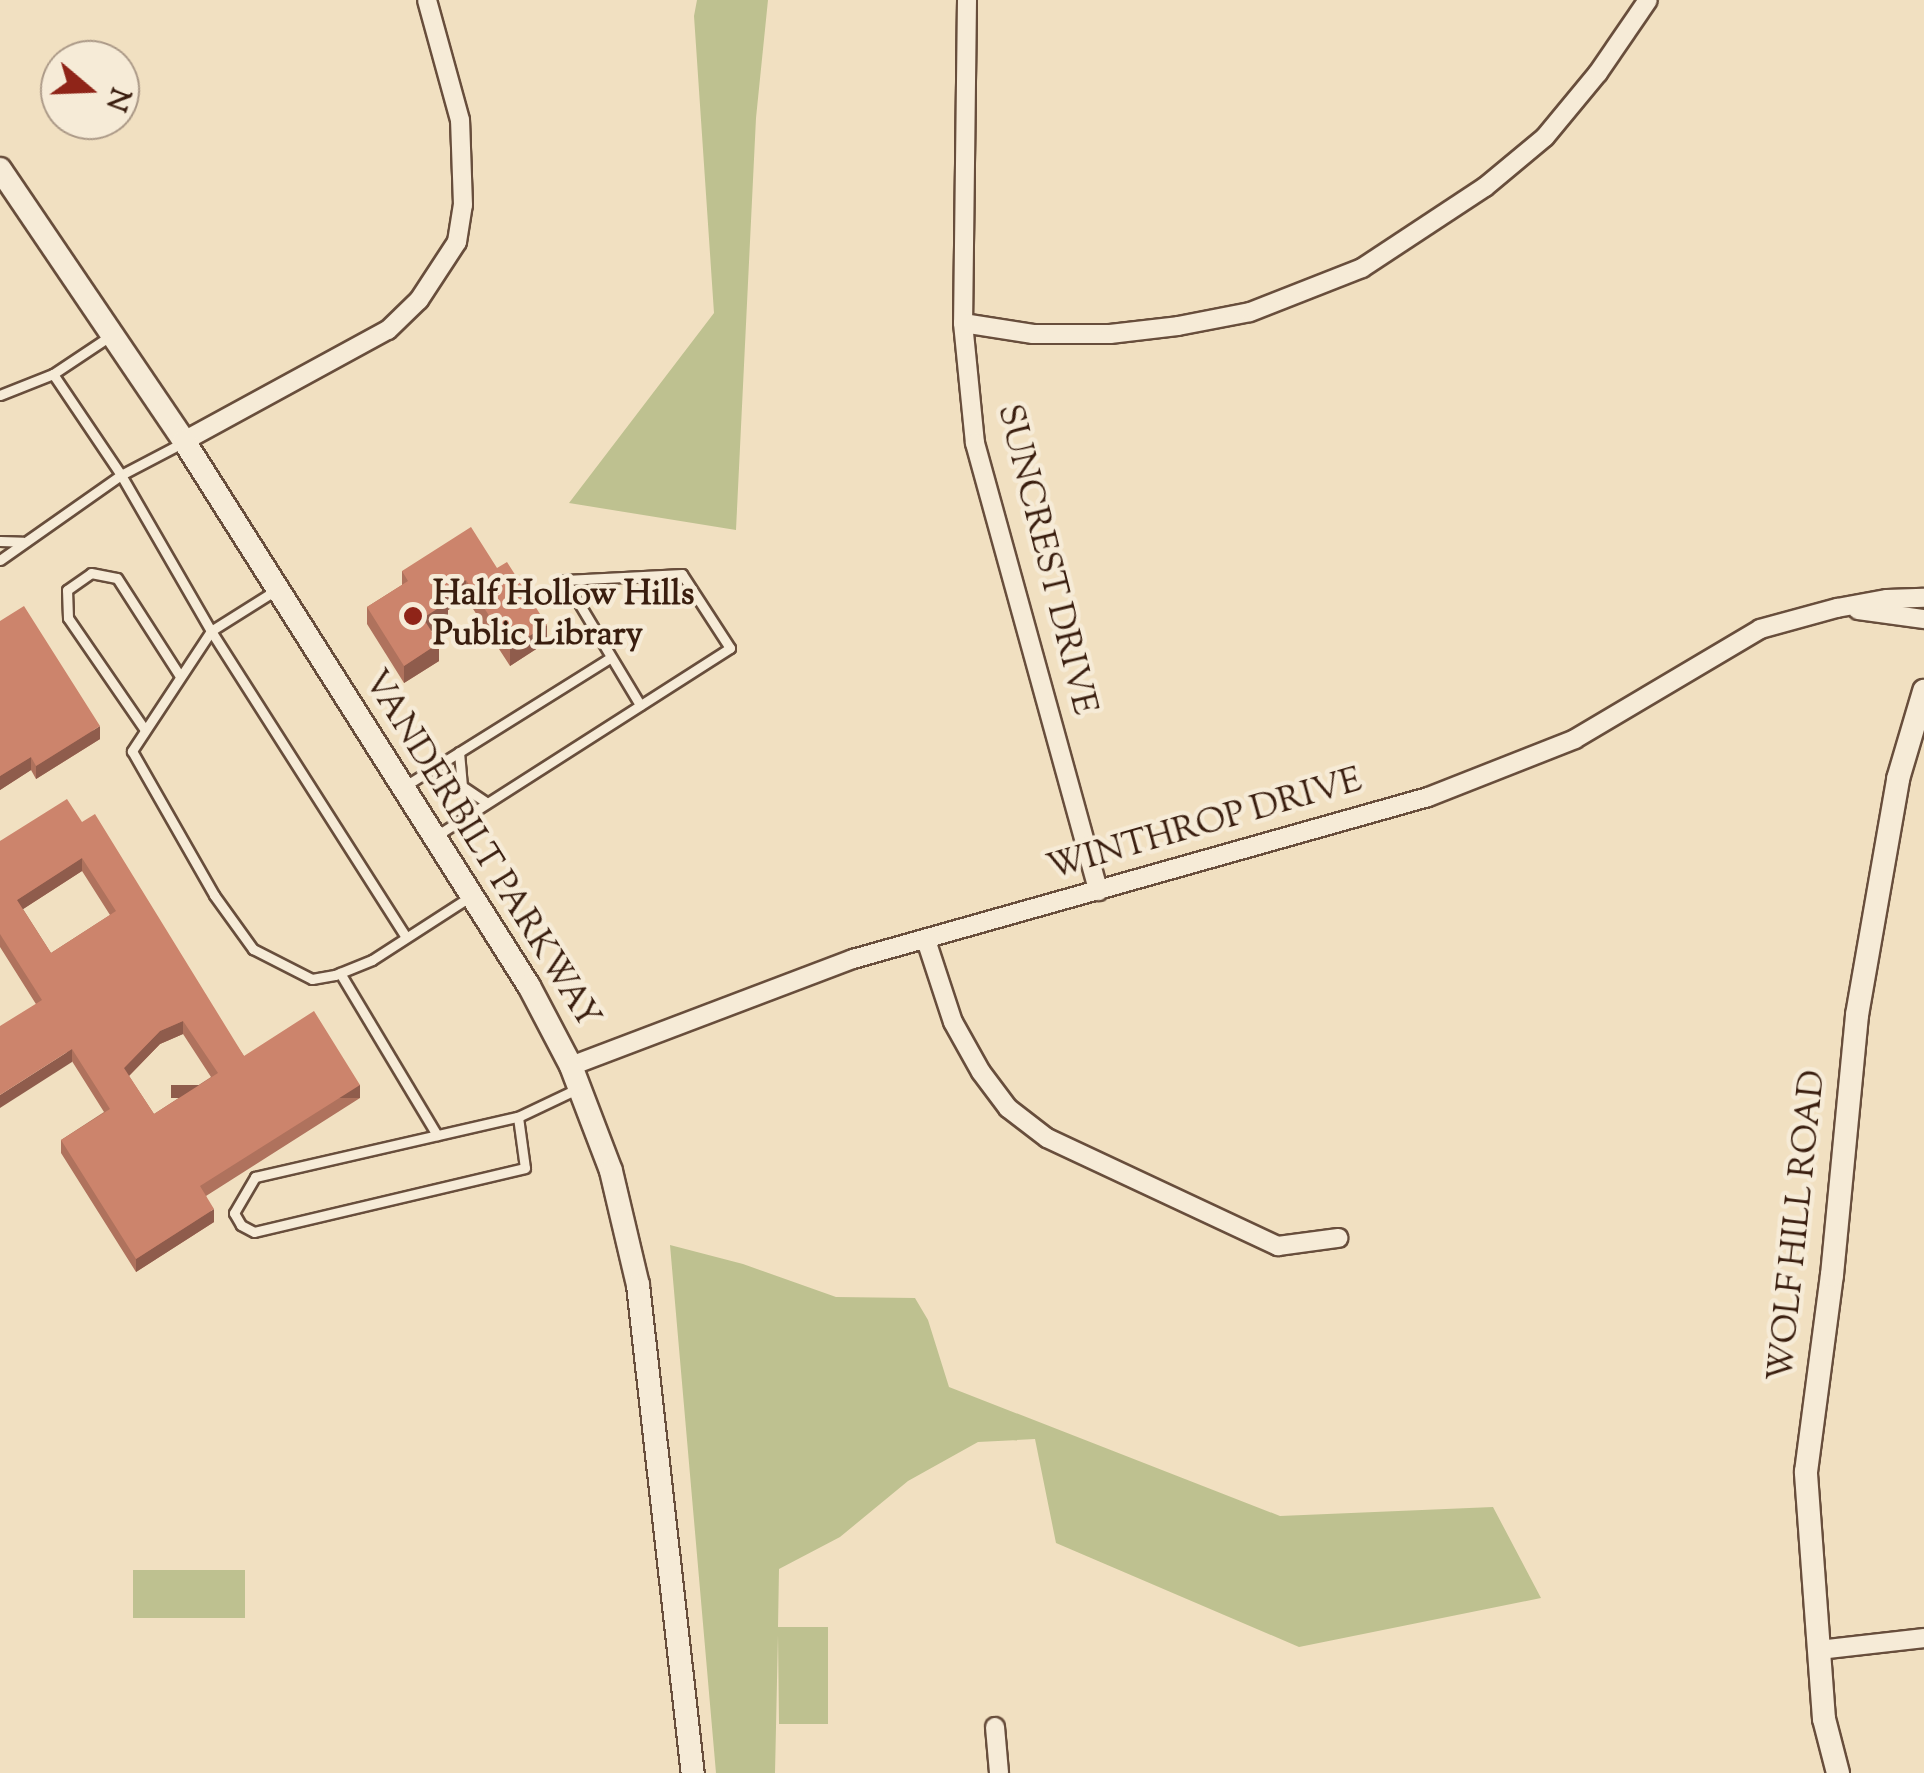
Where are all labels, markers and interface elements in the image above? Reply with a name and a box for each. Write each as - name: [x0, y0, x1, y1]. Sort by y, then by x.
- north arrow: [40, 40, 140, 140]
- text: N: [94, 82, 139, 116]
- street label: SUNCREST DRIVE: [986, 400, 1104, 720]
- place label: Half Hollow Hills Public Library: [433, 575, 695, 657]
- marker: Half Hollow Hills Public Library: [402, 605, 424, 627]
- street label: VANDERBILT PARKWAY: [352, 663, 608, 1037]
- street label: WINTHROP DRIVE: [1043, 761, 1367, 891]
- street label: WOLF HILL ROAD: [1762, 1068, 1836, 1384]

